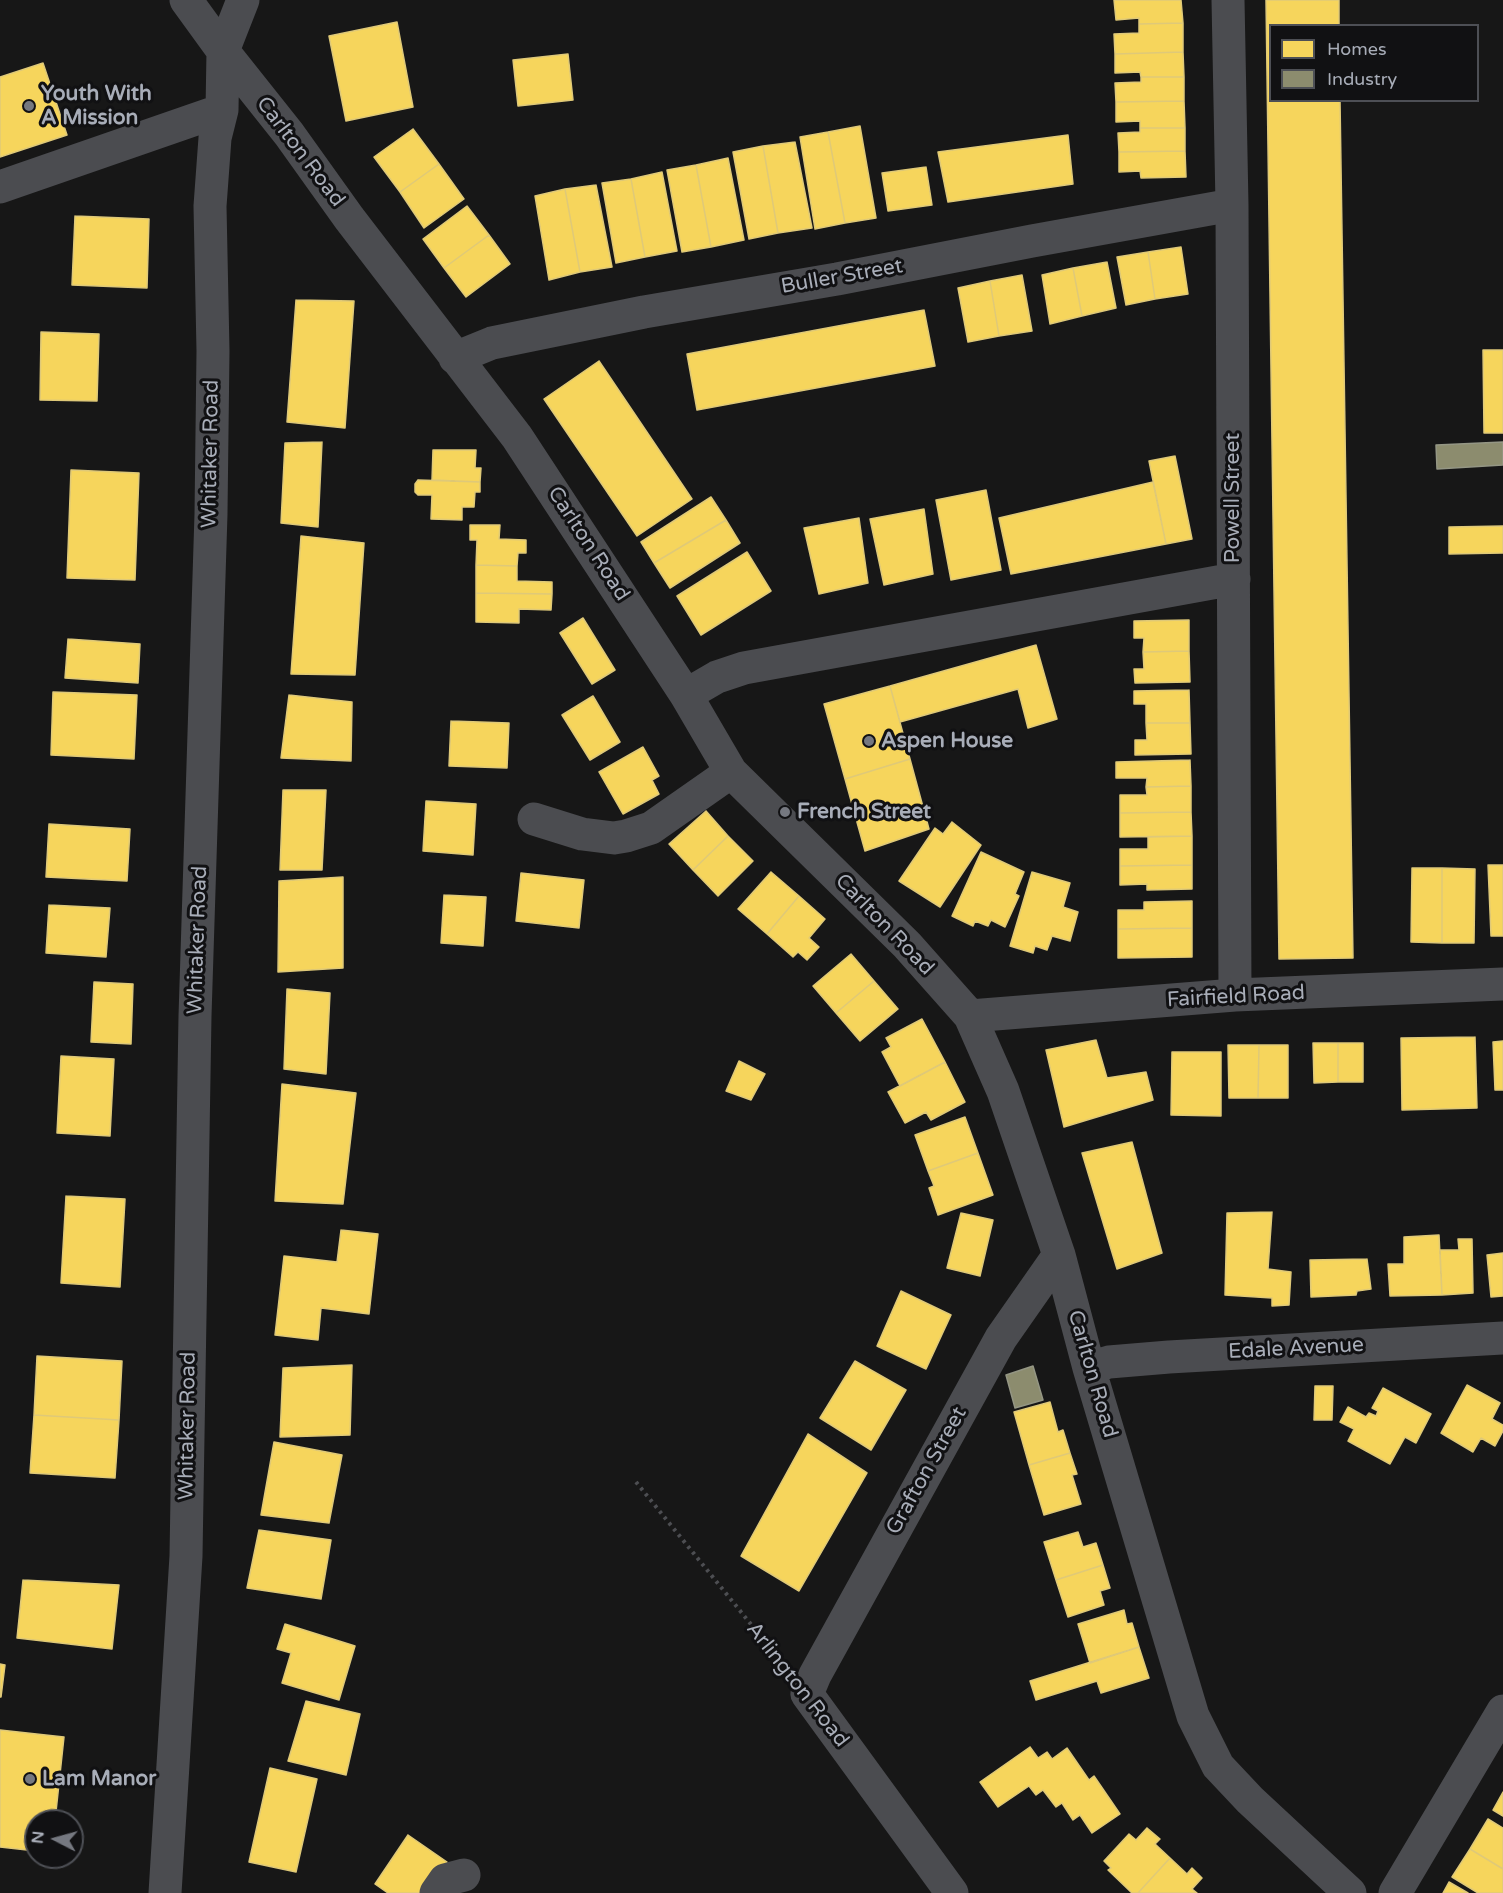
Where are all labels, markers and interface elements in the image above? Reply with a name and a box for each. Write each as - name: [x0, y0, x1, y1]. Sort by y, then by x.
- legend: [1269, 24, 1479, 102]
- text: Homes: [1327, 38, 1387, 60]
- text: Industry: [1327, 68, 1397, 90]
- place label: Youth With A Mission: [41, 81, 152, 131]
- street label: Carlton Road: [250, 92, 350, 212]
- marker: Youth With A Mission: [22, 99, 36, 113]
- street label: Buller Street: [779, 254, 905, 300]
- street label: Whitaker Road: [197, 380, 225, 528]
- street label: Powell Street: [1220, 433, 1246, 563]
- street label: Carlton Road: [542, 482, 634, 606]
- place label: Aspen House: [881, 728, 1013, 754]
- marker: Aspen House: [862, 734, 876, 748]
- place label: French Street: [797, 799, 931, 825]
- marker: French Street: [778, 805, 792, 819]
- street label: Whitaker Road: [183, 865, 213, 1015]
- street label: Carlton Road: [829, 869, 939, 981]
- street label: Fairfield Road: [1166, 981, 1306, 1013]
- street label: Carlton Road: [1062, 1307, 1122, 1441]
- street label: Edale Avenue: [1227, 1333, 1365, 1365]
- street label: Whitaker Road: [174, 1352, 202, 1500]
- street label: Grafton Street: [882, 1403, 972, 1539]
- street label: Arlington Road: [740, 1617, 854, 1753]
- place label: Lam Manor: [42, 1766, 156, 1792]
- marker: Lam Manor: [23, 1772, 37, 1786]
- north arrow: [24, 1809, 84, 1869]
- text: N: [27, 1830, 49, 1845]

